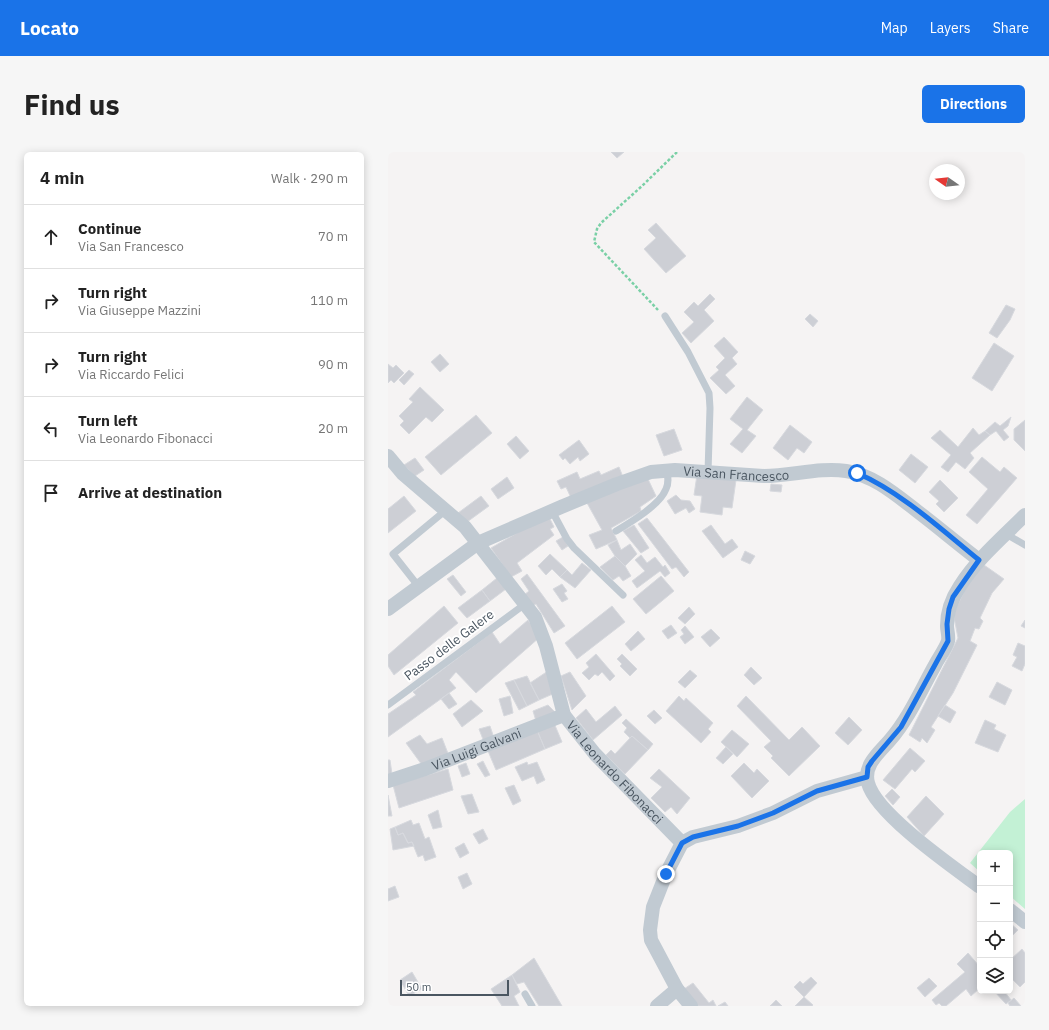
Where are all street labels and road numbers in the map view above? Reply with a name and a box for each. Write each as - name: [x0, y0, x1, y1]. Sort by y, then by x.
- street label: Via San Francesco: [683, 462, 790, 485]
- street label: Passo delle Galere: [401, 606, 497, 684]
- street label: Via Leonardo Fibonacci: [563, 717, 667, 827]
- street label: Via Luigi Galvani: [429, 724, 524, 774]

